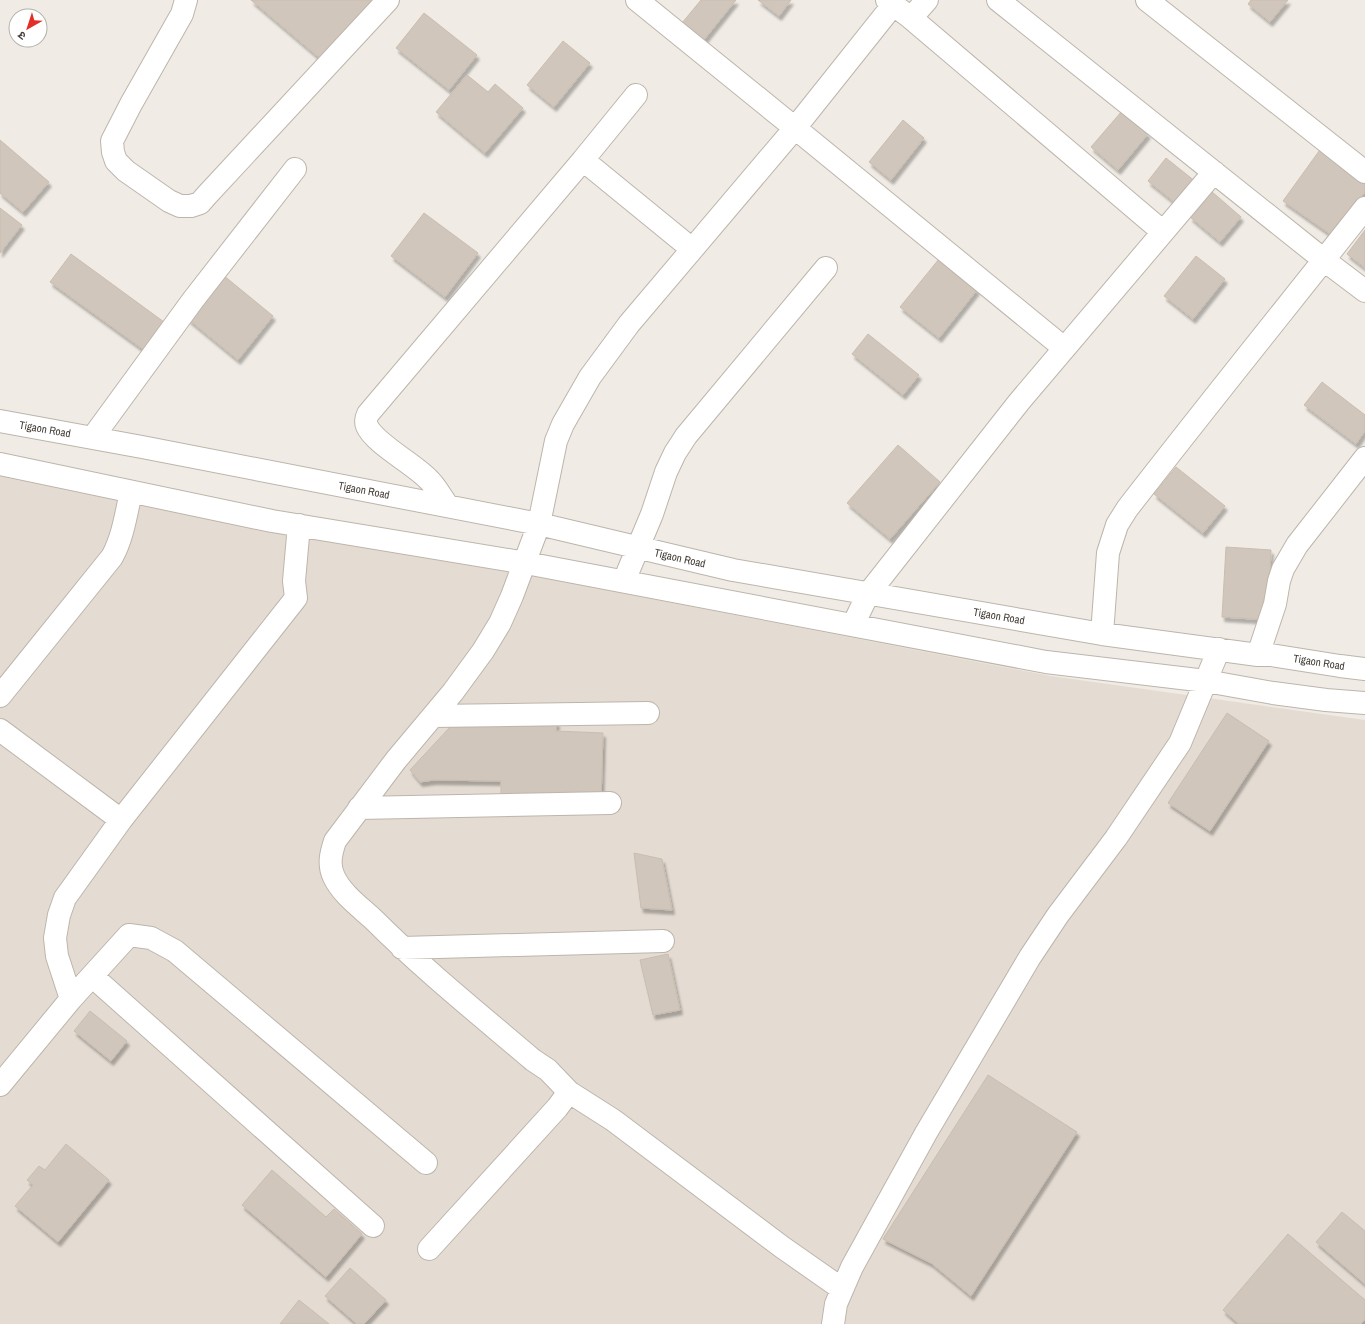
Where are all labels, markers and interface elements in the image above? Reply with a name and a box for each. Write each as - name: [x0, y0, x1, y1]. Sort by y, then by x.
- north arrow: [8, 8, 48, 48]
- text: उ: [14, 28, 29, 43]
- street label: Tigaon Road: [18, 418, 72, 440]
- street label: Tigaon Road: [337, 478, 391, 502]
- street label: Tigaon Road: [653, 545, 707, 571]
- street label: Tigaon Road: [972, 605, 1026, 627]
- street label: Tigaon Road: [1292, 651, 1346, 673]

